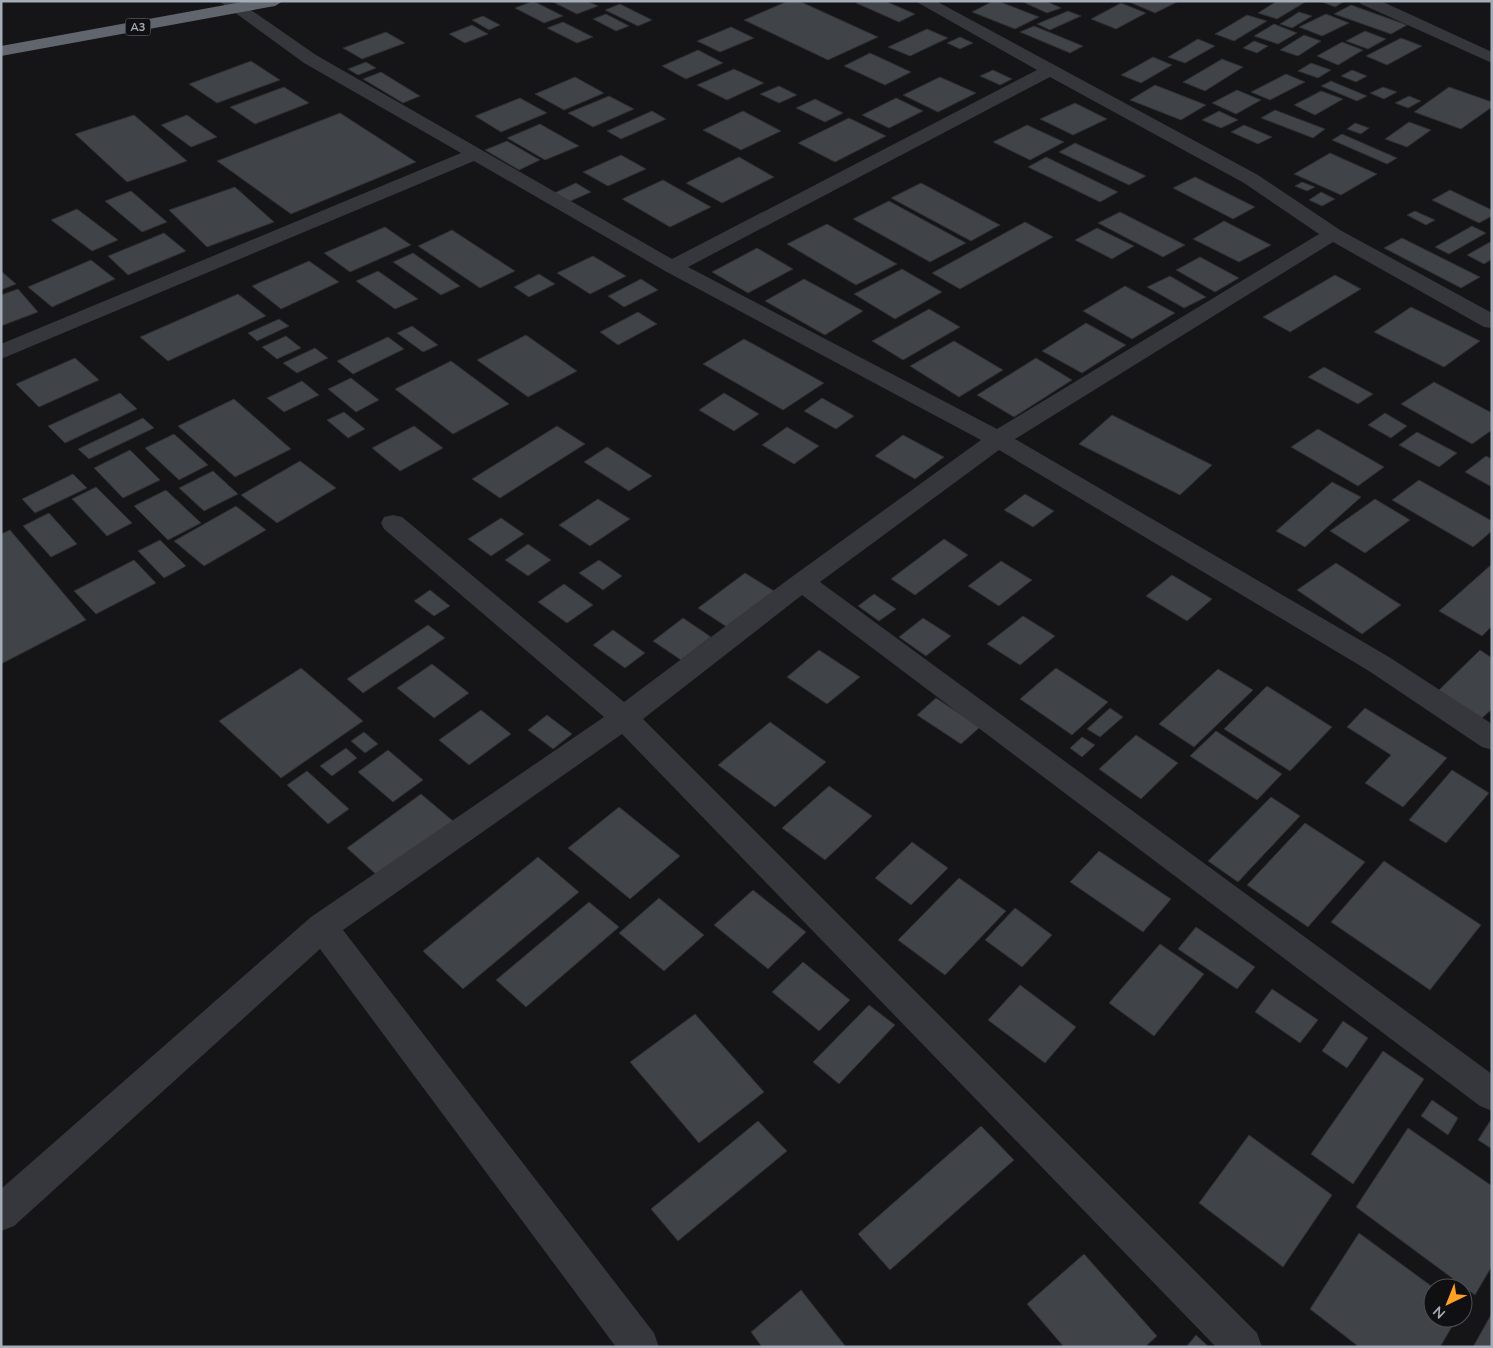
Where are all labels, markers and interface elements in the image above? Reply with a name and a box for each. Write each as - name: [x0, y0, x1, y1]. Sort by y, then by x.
- road number: A3: [126, 18, 150, 36]
- north arrow: [1423, 1278, 1473, 1328]
- text: N: [1429, 1302, 1450, 1323]

